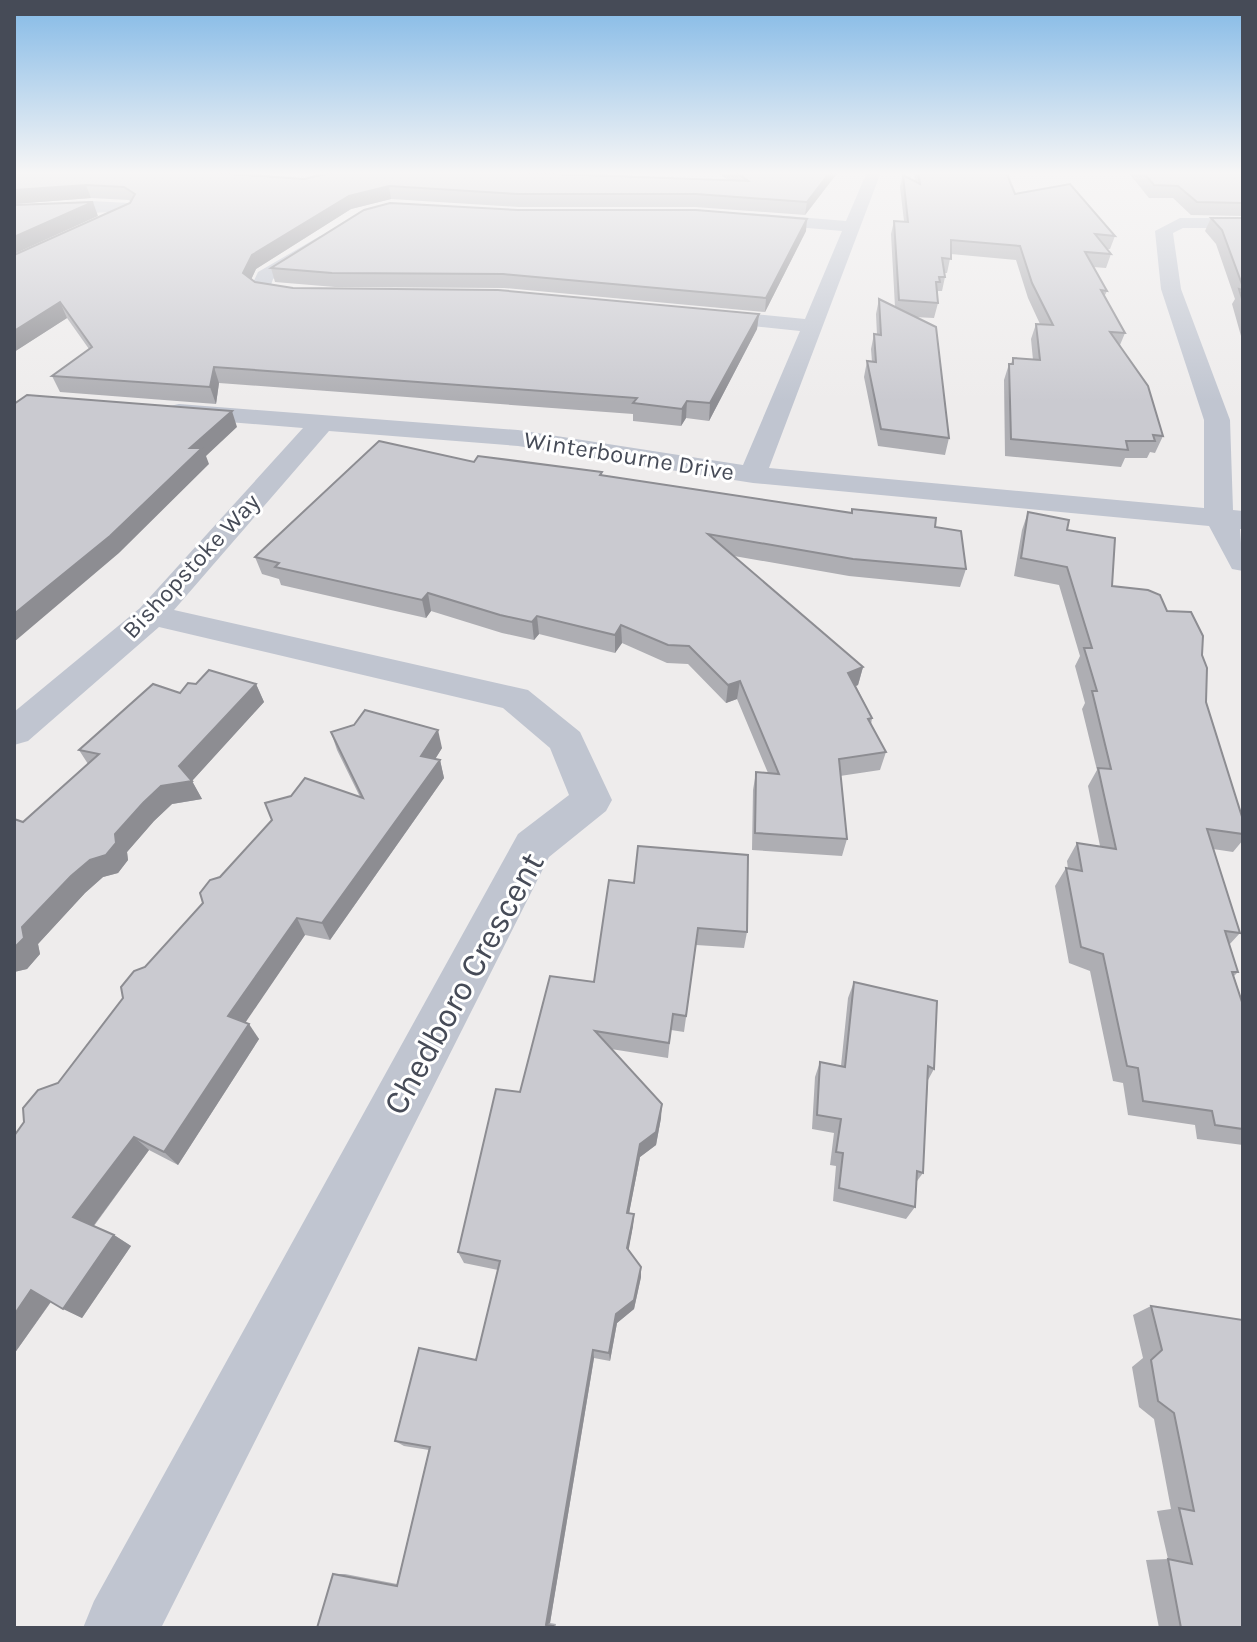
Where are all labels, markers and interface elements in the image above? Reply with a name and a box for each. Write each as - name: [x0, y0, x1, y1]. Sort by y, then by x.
- street label: Winterbourne Drive: [522, 426, 736, 486]
- street label: Bishopstoke Way: [117, 488, 265, 644]
- street label: Chedboro Crescent: [375, 845, 552, 1121]

